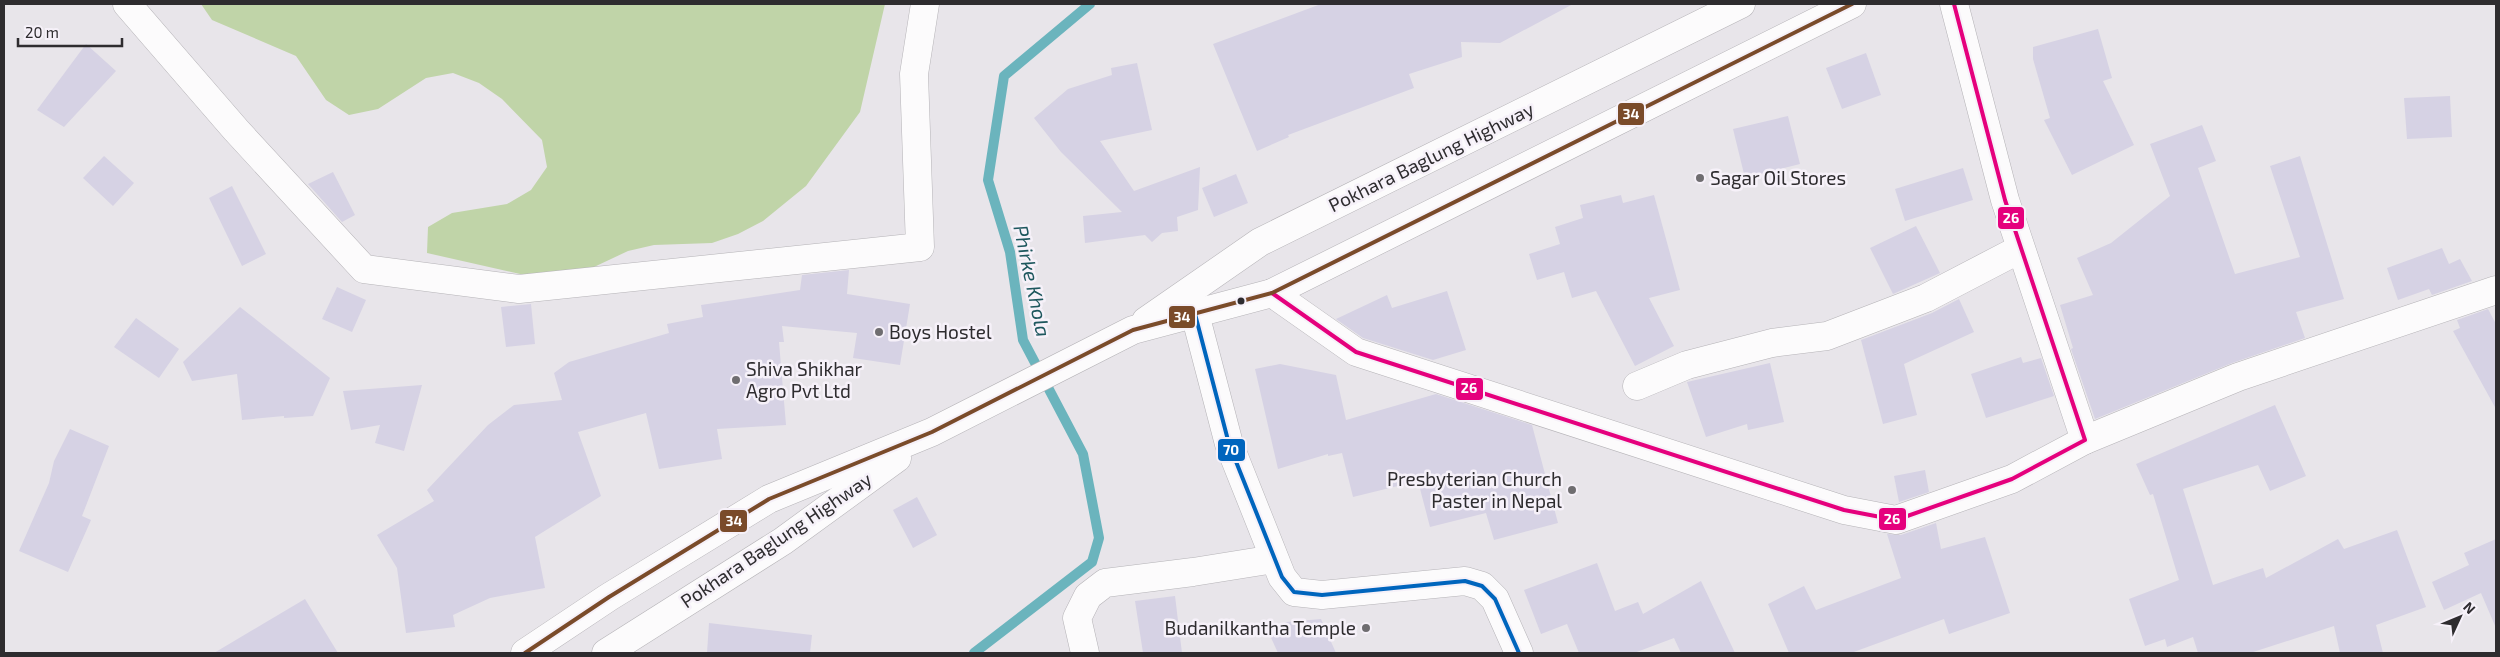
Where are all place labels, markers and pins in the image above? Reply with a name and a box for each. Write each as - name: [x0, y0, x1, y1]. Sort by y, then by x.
- place label: Sagar Oil Stores: [1710, 166, 1846, 189]
- marker: Sagar Oil Stores: [1694, 172, 1706, 184]
- unlabelled marker: [1236, 296, 1246, 306]
- place label: Boys Hostel: [889, 320, 992, 343]
- marker: Boys Hostel: [873, 326, 885, 338]
- place label: Shiva Shikhar Agro Pvt Ltd: [746, 357, 863, 402]
- marker: Shiva Shikhar Agro Pvt Ltd: [730, 374, 742, 386]
- place label: Presbyterian Church Paster in Nepal: [1387, 467, 1562, 512]
- marker: Presbyterian Church Paster in Nepal: [1566, 484, 1578, 496]
- place label: Budanilkantha Temple: [1164, 616, 1356, 639]
- marker: Budanilkantha Temple: [1360, 622, 1372, 634]

